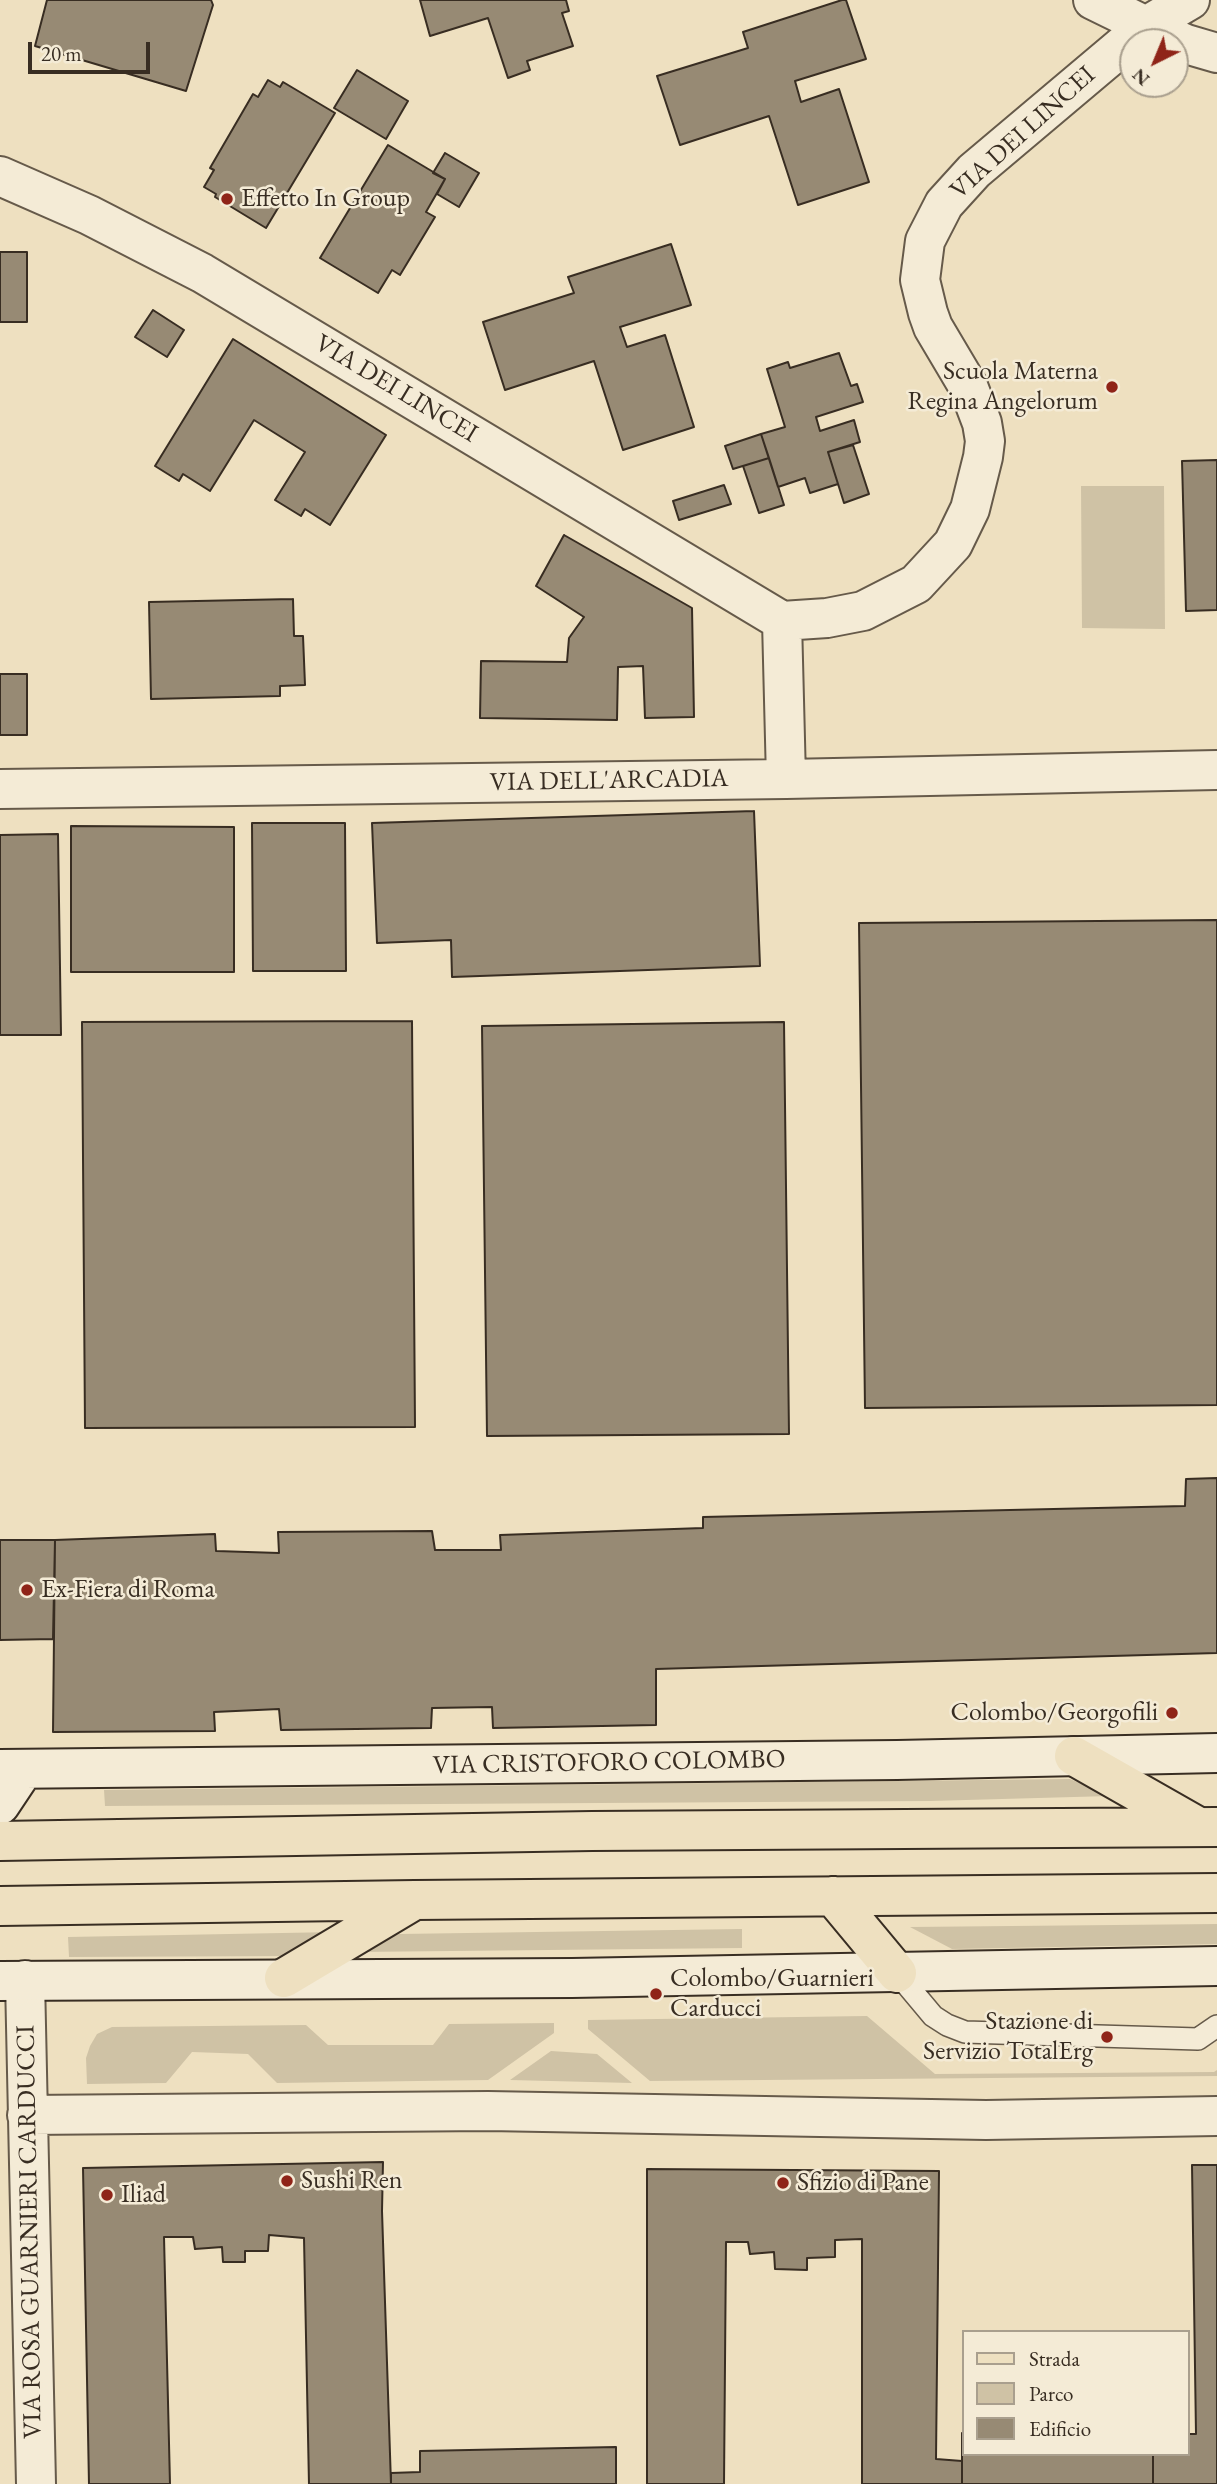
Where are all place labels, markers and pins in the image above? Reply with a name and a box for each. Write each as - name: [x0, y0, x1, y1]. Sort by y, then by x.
- place label: Effetto In Group: [241, 183, 410, 215]
- marker: Effetto In Group: [219, 191, 235, 207]
- place label: Scuola Materna Regina Angelorum: [907, 356, 1098, 418]
- marker: Scuola Materna Regina Angelorum: [1104, 379, 1120, 395]
- place label: Ex-Fiera di Roma: [41, 1574, 215, 1606]
- marker: Ex-Fiera di Roma: [19, 1582, 35, 1598]
- place label: Colombo/Georgofili: [950, 1697, 1158, 1729]
- marker: Colombo/Georgofili: [1164, 1705, 1180, 1721]
- place label: Colombo/Guarnieri Carducci: [670, 1963, 874, 2024]
- marker: Colombo/Guarnieri Carducci: [648, 1986, 664, 2002]
- place label: Stazione di Servizio TotalErg: [923, 2006, 1093, 2068]
- marker: Stazione di Servizio TotalErg: [1099, 2029, 1115, 2045]
- place label: Sushi Ren: [301, 2165, 403, 2197]
- place label: Sfizio di Pane: [797, 2167, 929, 2199]
- marker: Sushi Ren: [279, 2173, 295, 2189]
- marker: Sfizio di Pane: [775, 2175, 791, 2191]
- place label: Iliad: [121, 2179, 166, 2211]
- marker: Iliad: [99, 2187, 115, 2203]

